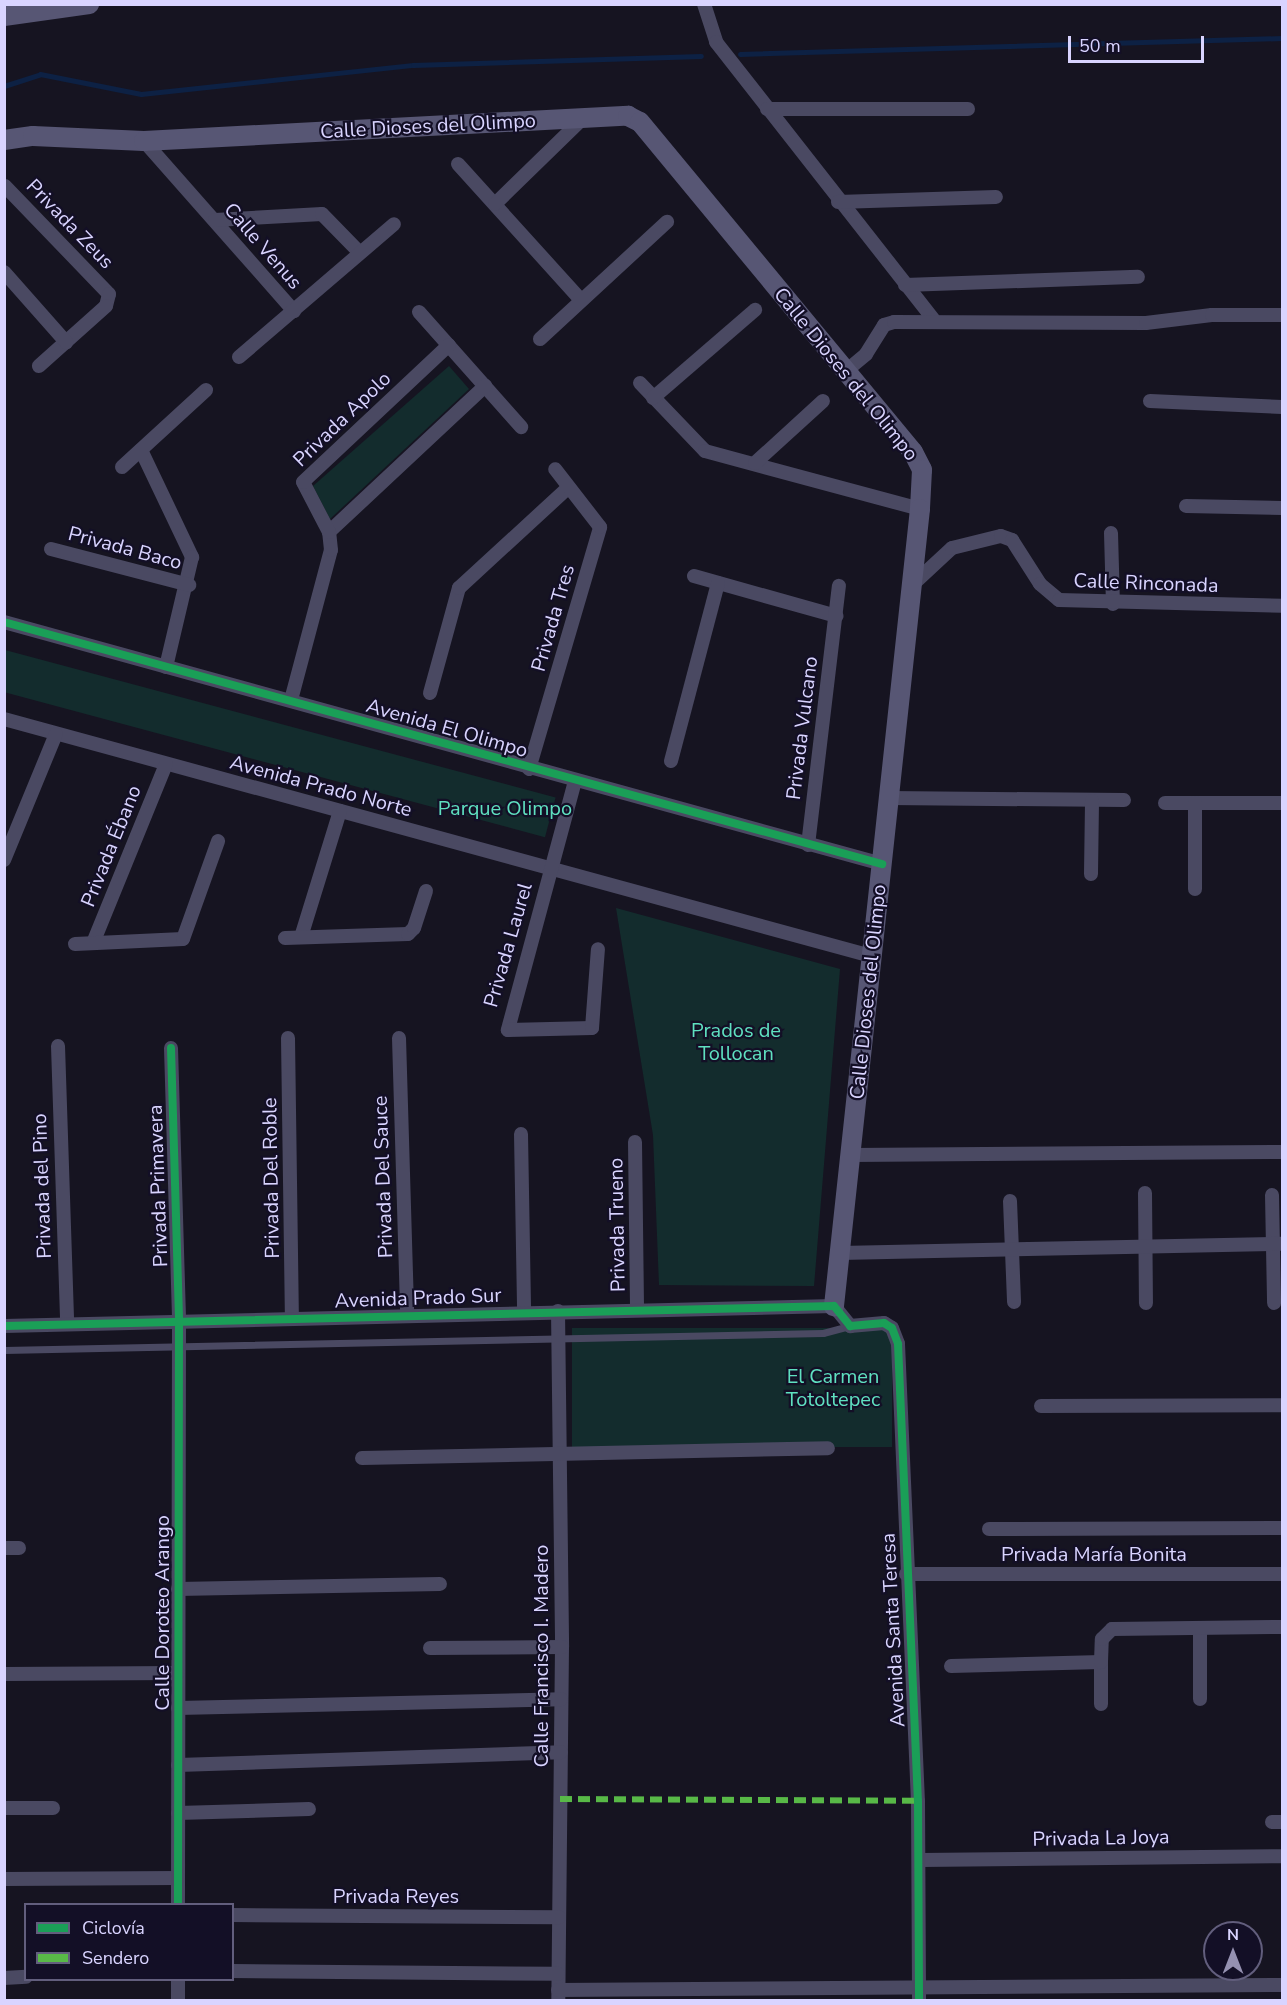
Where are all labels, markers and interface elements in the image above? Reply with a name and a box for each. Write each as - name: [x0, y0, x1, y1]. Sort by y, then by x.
- scale bar: [1071, 24, 1208, 62]
- text: 50 m: [1079, 34, 1121, 58]
- street label: Calle Dioses del Olimpo: [320, 108, 536, 144]
- street label: Privada Zeus: [21, 174, 119, 274]
- street label: Calle Venus: [219, 198, 307, 294]
- street label: Calle Dioses del Olimpo: [769, 283, 923, 465]
- street label: Privada Apolo: [288, 366, 396, 472]
- street label: Privada Baco: [66, 521, 184, 575]
- street label: Privada Tres: [526, 562, 580, 674]
- street label: Calle Rinconada: [1073, 568, 1219, 598]
- street label: Privada Vulcano: [781, 655, 823, 801]
- street label: Avenida El Olimpo: [364, 693, 530, 763]
- street label: Avenida Prado Norte: [227, 750, 415, 822]
- street label: Privada Ébano: [76, 782, 146, 910]
- park label: Parque Olimpo: [438, 796, 572, 820]
- street label: Privada Laurel: [479, 880, 537, 1010]
- street label: Calle Dioses del Olimpo: [845, 883, 891, 1101]
- park label: Prados de Tollocan: [691, 1018, 781, 1065]
- street label: Privada Del Sauce: [368, 1095, 398, 1259]
- street label: Privada Del Roble: [258, 1097, 284, 1259]
- street label: Privada Primavera: [143, 1104, 173, 1268]
- street label: Privada del Pino: [27, 1113, 57, 1259]
- street label: Privada Trueno: [604, 1158, 630, 1292]
- street label: Avenida Prado Sur: [334, 1283, 502, 1313]
- park label: El Carmen Totoltepec: [786, 1365, 880, 1412]
- street label: Calle Doroteo Arango: [150, 1515, 174, 1711]
- street label: Avenida Santa Teresa: [876, 1532, 910, 1728]
- street label: Privada María Bonita: [1001, 1542, 1187, 1566]
- street label: Calle Francisco I. Madero: [529, 1545, 553, 1767]
- street label: Privada La Joya: [1032, 1825, 1170, 1851]
- street label: Privada Reyes: [333, 1884, 459, 1908]
- legend: [24, 1903, 234, 1981]
- text: Ciclovía: [82, 1916, 145, 1940]
- north arrow: [1203, 1921, 1263, 1981]
- text: N: [1227, 1924, 1239, 1946]
- text: Sendero: [82, 1946, 149, 1970]

